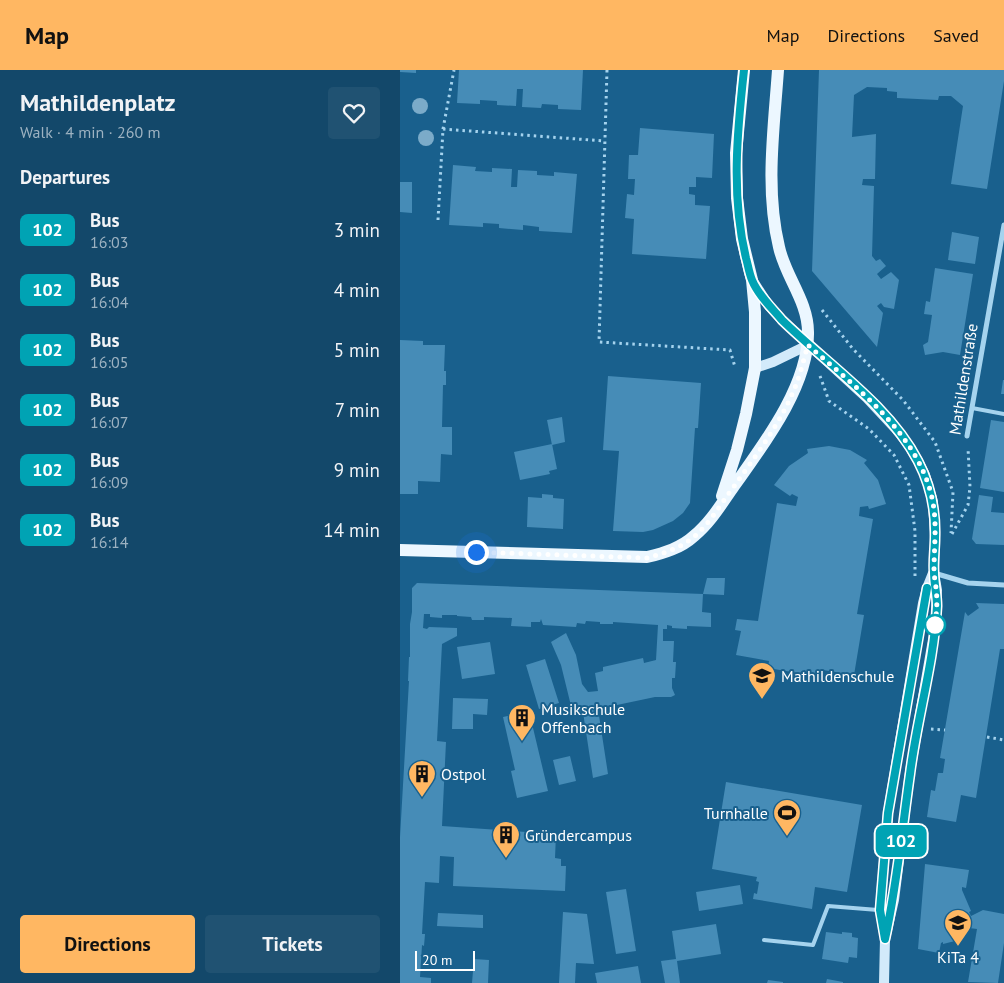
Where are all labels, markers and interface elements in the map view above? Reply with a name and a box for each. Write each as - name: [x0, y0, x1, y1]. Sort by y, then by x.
- text: Map: [25, 20, 69, 51]
- text: Map: [767, 24, 799, 47]
- text: Directions: [827, 24, 905, 47]
- text: Saved: [933, 24, 979, 47]
- text: Mathildenplatz: [20, 87, 176, 118]
- button: heart: [328, 87, 380, 139]
- text: Walk · 4 min · 260 m: [20, 122, 160, 142]
- text: Departures: [20, 165, 110, 189]
- text: Bus: [90, 208, 119, 232]
- text: 102: [32, 218, 63, 241]
- text: 3 min: [334, 218, 380, 242]
- text: 16:03: [90, 232, 128, 252]
- text: Bus: [90, 268, 119, 292]
- text: 102: [32, 278, 63, 301]
- text: 4 min: [334, 278, 380, 302]
- text: 16:04: [90, 292, 128, 312]
- street label: Mathildenstraße: [944, 322, 982, 436]
- text: Bus: [90, 328, 119, 352]
- text: 102: [32, 338, 63, 361]
- text: 5 min: [334, 338, 380, 362]
- text: 16:05: [90, 352, 128, 372]
- text: Bus: [90, 388, 119, 412]
- text: 102: [32, 398, 63, 421]
- text: 7 min: [335, 398, 380, 422]
- text: 16:07: [90, 412, 128, 432]
- text: Bus: [90, 448, 119, 472]
- text: 102: [32, 458, 63, 481]
- text: 9 min: [334, 458, 380, 482]
- text: 16:09: [90, 472, 128, 492]
- text: Bus: [90, 508, 119, 532]
- text: 102: [32, 518, 63, 541]
- text: 14 min: [323, 518, 380, 542]
- text: 16:14: [90, 532, 128, 552]
- your location: [464, 540, 489, 565]
- unlabelled marker: [924, 614, 946, 636]
- school or university icon: Mathildenschule: [747, 661, 777, 700]
- place label: Mathildenschule: [781, 666, 894, 686]
- place label: Musikschule Offenbach: [541, 699, 625, 737]
- building icon: Musikschule Offenbach: [507, 703, 537, 742]
- building icon: Ostpol: [407, 759, 437, 798]
- place label: Ostpol: [441, 764, 486, 784]
- sports icon: Turnhalle: [772, 798, 802, 837]
- place label: Turnhalle: [704, 803, 768, 823]
- building icon: Gründercampus: [491, 820, 521, 859]
- place label: Gründercampus: [525, 825, 632, 845]
- line badge: 102: [872, 825, 930, 857]
- text: 102: [886, 829, 916, 852]
- school or university icon: KiTa 4: [943, 908, 973, 947]
- button: Directions: [20, 915, 195, 973]
- button: Tickets: [205, 915, 380, 973]
- place label: KiTa 4: [937, 947, 979, 967]
- scale bar: [415, 948, 475, 971]
- text: 20 m: [422, 951, 452, 969]

